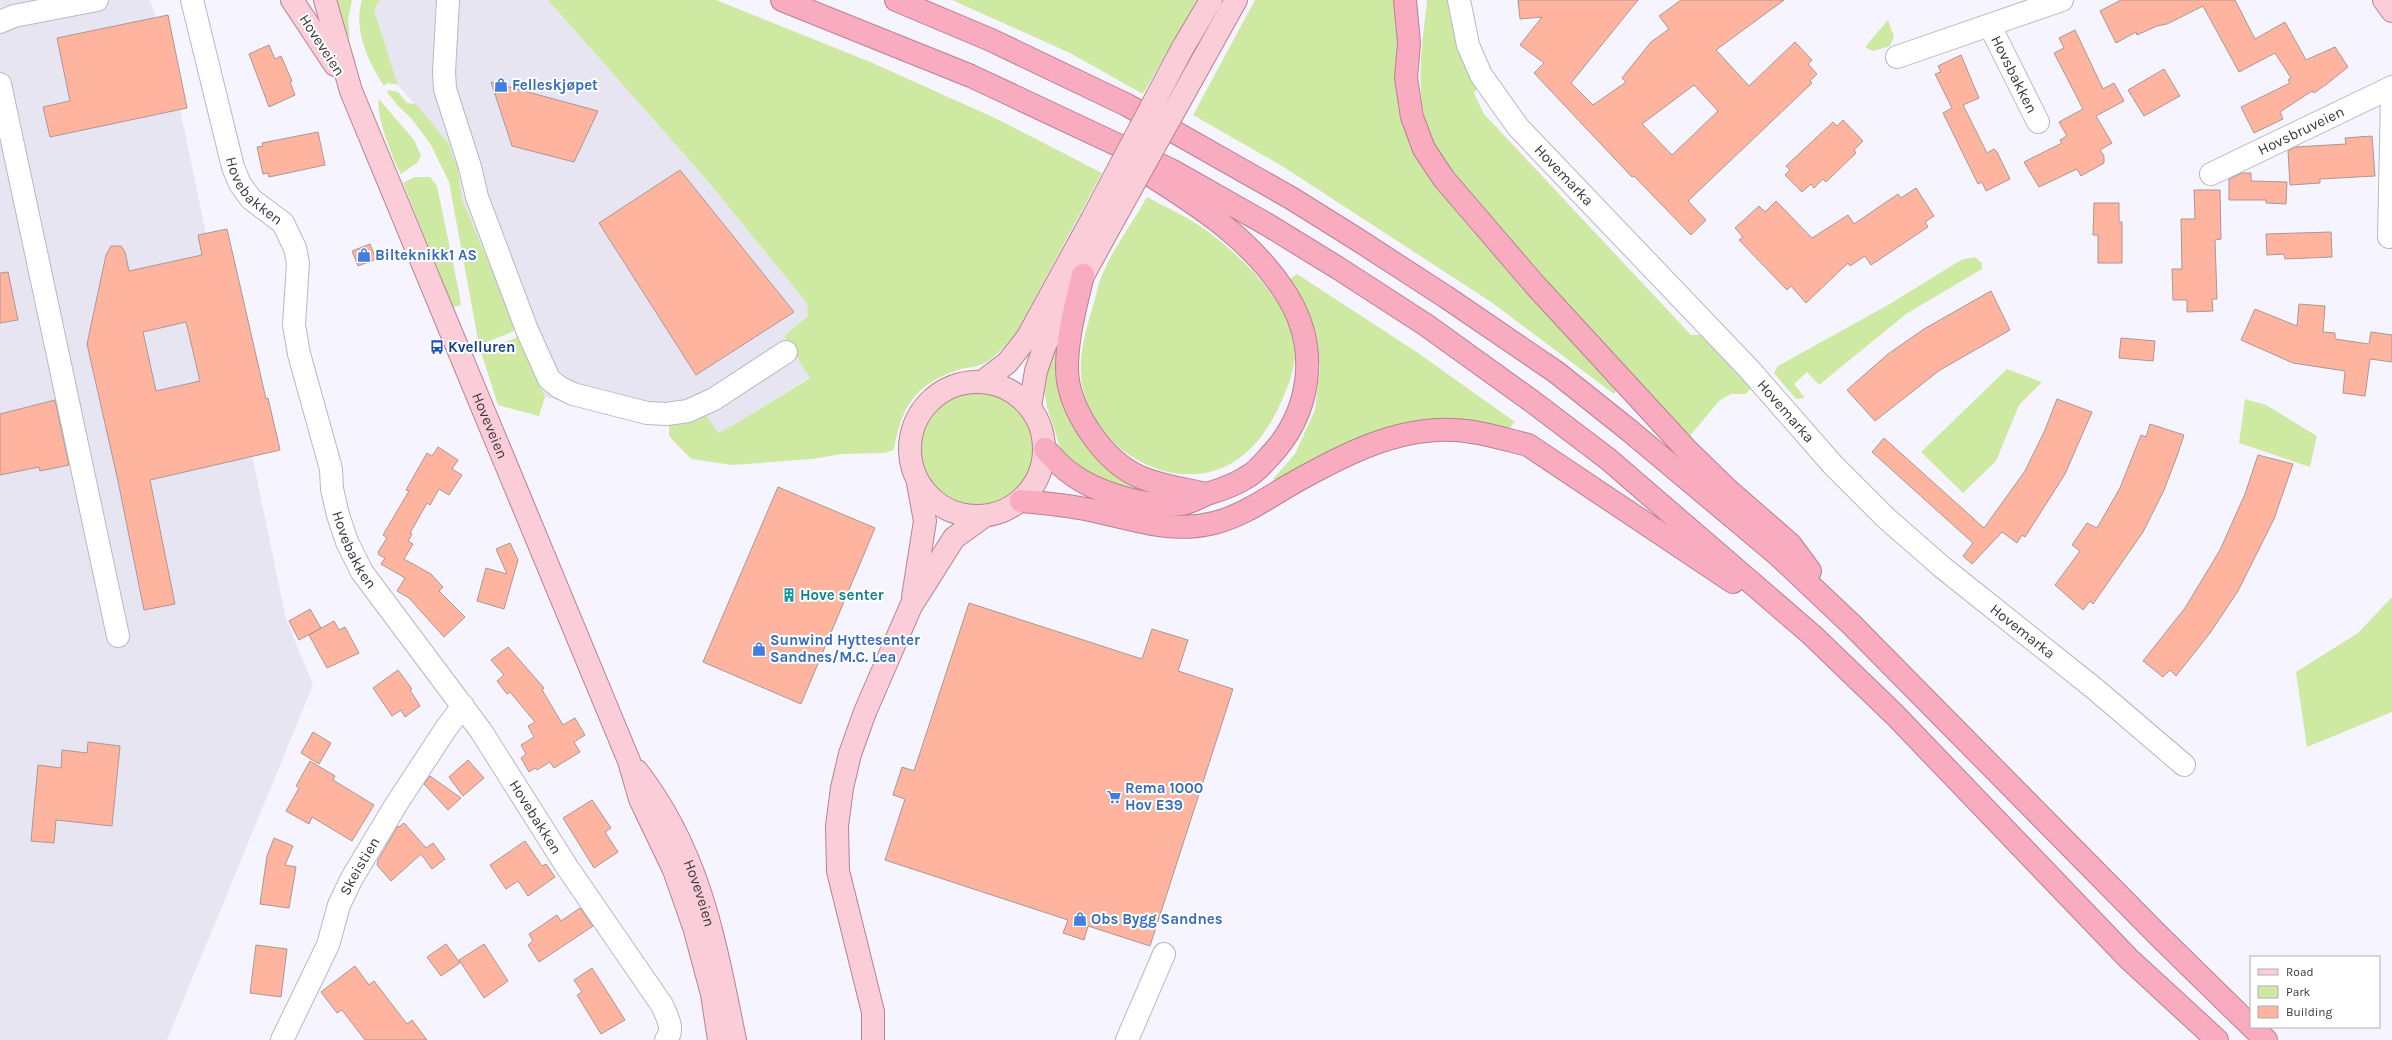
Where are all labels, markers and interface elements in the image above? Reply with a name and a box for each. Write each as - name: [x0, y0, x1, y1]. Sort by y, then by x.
- street label: Hoveveien: [295, 11, 349, 79]
- street label: Hovsbakken: [1987, 32, 2041, 116]
- place label: Felleskjøpet: [512, 76, 598, 94]
- shop icon: Felleskjøpet: [493, 77, 509, 93]
- street label: Hovsbruveien: [2255, 102, 2347, 159]
- street label: Hovemarka: [1531, 141, 1597, 210]
- street label: Hovebakken: [222, 155, 286, 229]
- place label: Bilteknikk1 AS: [375, 246, 477, 264]
- shop icon: Bilteknikk1 AS: [356, 247, 372, 263]
- place label: Kvelluren: [448, 338, 515, 356]
- bus stop icon: Kvelluren: [429, 339, 445, 355]
- street label: Hovemarka: [1753, 376, 1818, 446]
- street label: Hoveveien: [468, 390, 512, 461]
- street label: Hovebakken: [328, 509, 380, 592]
- place label: Hove senter: [800, 586, 884, 604]
- building icon: Hove senter: [781, 587, 797, 603]
- street label: Hovemarka: [1987, 600, 2059, 663]
- place label: Sunwind Hyttesenter Sandnes/M.C. Lea: [770, 631, 920, 666]
- shop icon: Sunwind Hyttesenter Sandnes/M.C. Lea: [751, 641, 767, 657]
- street label: Hovebakken: [505, 777, 566, 857]
- place label: Rema 1000 Hov E39: [1125, 779, 1203, 814]
- supermarket icon: Rema 1000 Hov E39: [1106, 789, 1122, 805]
- street label: Skeistien: [336, 834, 384, 898]
- street label: Hoveveien: [680, 857, 719, 929]
- place label: Obs Bygg Sandnes: [1091, 910, 1223, 928]
- shop icon: Obs Bygg Sandnes: [1072, 911, 1088, 927]
- legend: [2250, 956, 2380, 1028]
- text: Road: [2286, 965, 2314, 979]
- text: Park: [2286, 985, 2311, 999]
- text: Building: [2286, 1005, 2333, 1019]

